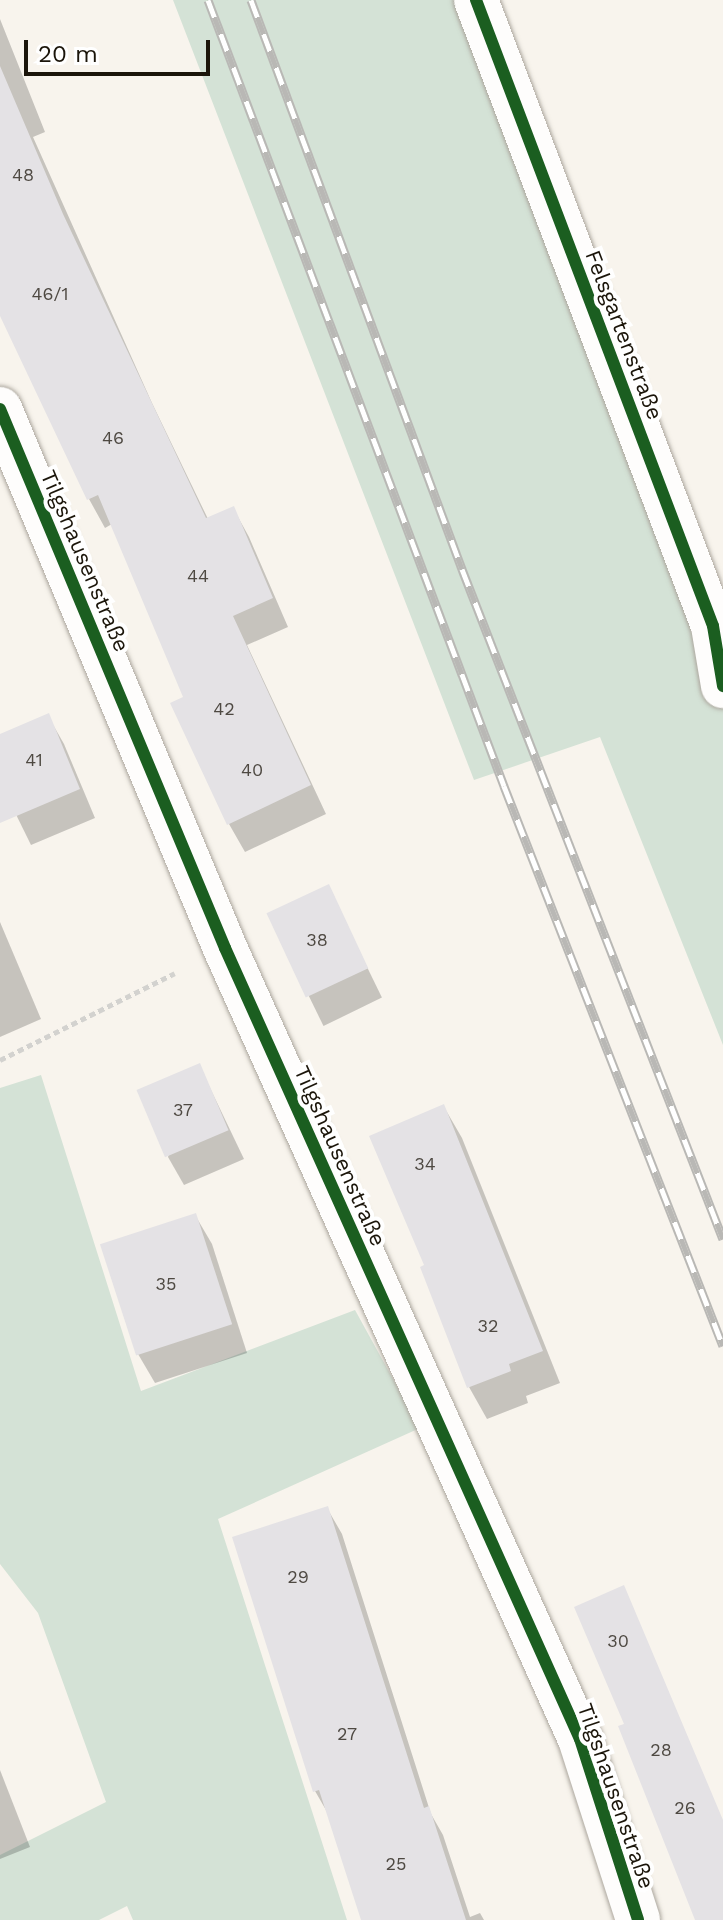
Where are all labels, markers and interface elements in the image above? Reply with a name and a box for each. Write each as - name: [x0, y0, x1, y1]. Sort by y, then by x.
- scale bar: [28, 24, 214, 74]
- text: 20 m: [38, 40, 98, 68]
- house number: 48: [12, 164, 34, 186]
- street label: Felsgartenstraße: [580, 247, 668, 423]
- house number: 46/1: [32, 283, 68, 305]
- house number: 46: [102, 427, 124, 449]
- street label: Tilgshausenstraße: [35, 466, 135, 656]
- house number: 44: [187, 565, 209, 587]
- house number: 42: [213, 698, 235, 720]
- house number: 41: [25, 749, 43, 771]
- house number: 40: [241, 759, 263, 781]
- house number: 38: [306, 929, 328, 951]
- street label: Tilgshausenstraße: [288, 1062, 392, 1250]
- house number: 37: [173, 1099, 193, 1121]
- house number: 34: [414, 1153, 436, 1175]
- house number: 35: [156, 1273, 176, 1295]
- house number: 32: [478, 1315, 498, 1337]
- house number: 29: [287, 1566, 309, 1588]
- house number: 30: [607, 1630, 629, 1652]
- street label: Tilgshausenstraße: [572, 1700, 660, 1892]
- house number: 27: [337, 1723, 357, 1745]
- house number: 28: [650, 1739, 672, 1761]
- house number: 26: [674, 1797, 696, 1819]
- house number: 25: [386, 1853, 406, 1875]

